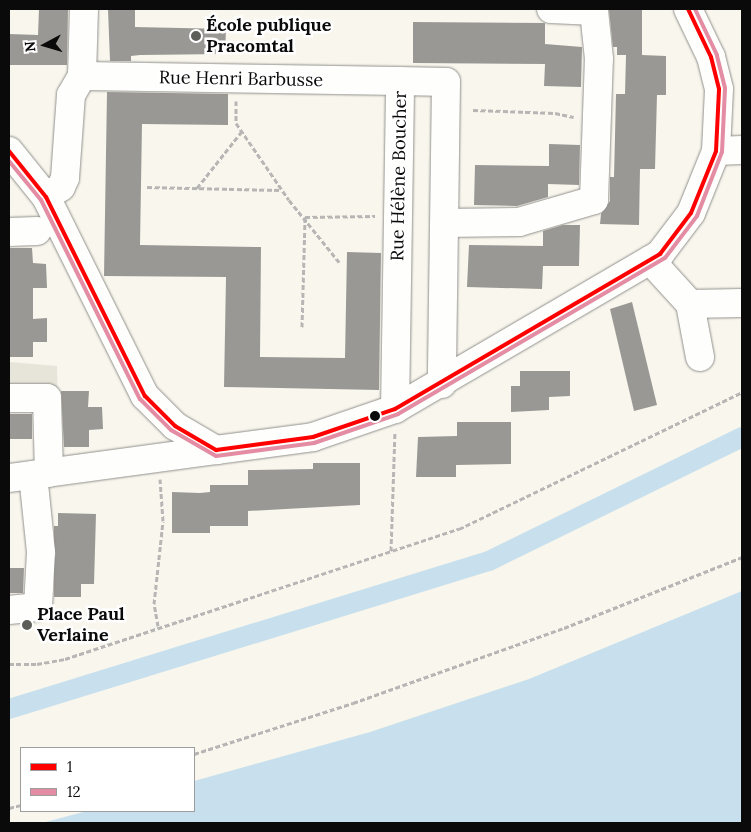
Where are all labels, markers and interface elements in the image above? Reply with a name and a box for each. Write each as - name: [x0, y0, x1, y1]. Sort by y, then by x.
- place label: École publique Pracomtal: [206, 15, 331, 58]
- north arrow: [20, 20, 70, 70]
- marker: École publique Pracomtal: [190, 30, 202, 42]
- text: N: [21, 40, 40, 53]
- street label: Rue Henri Barbusse: [159, 67, 323, 91]
- street label: Rue Hélène Boucher: [387, 91, 411, 261]
- unlabelled marker: [370, 411, 380, 421]
- place label: Place Paul Verlaine: [37, 604, 125, 646]
- marker: Place Paul Verlaine: [21, 619, 33, 631]
- legend: [20, 747, 195, 812]
- text: 1: [67, 757, 72, 776]
- text: 12: [67, 782, 81, 801]

